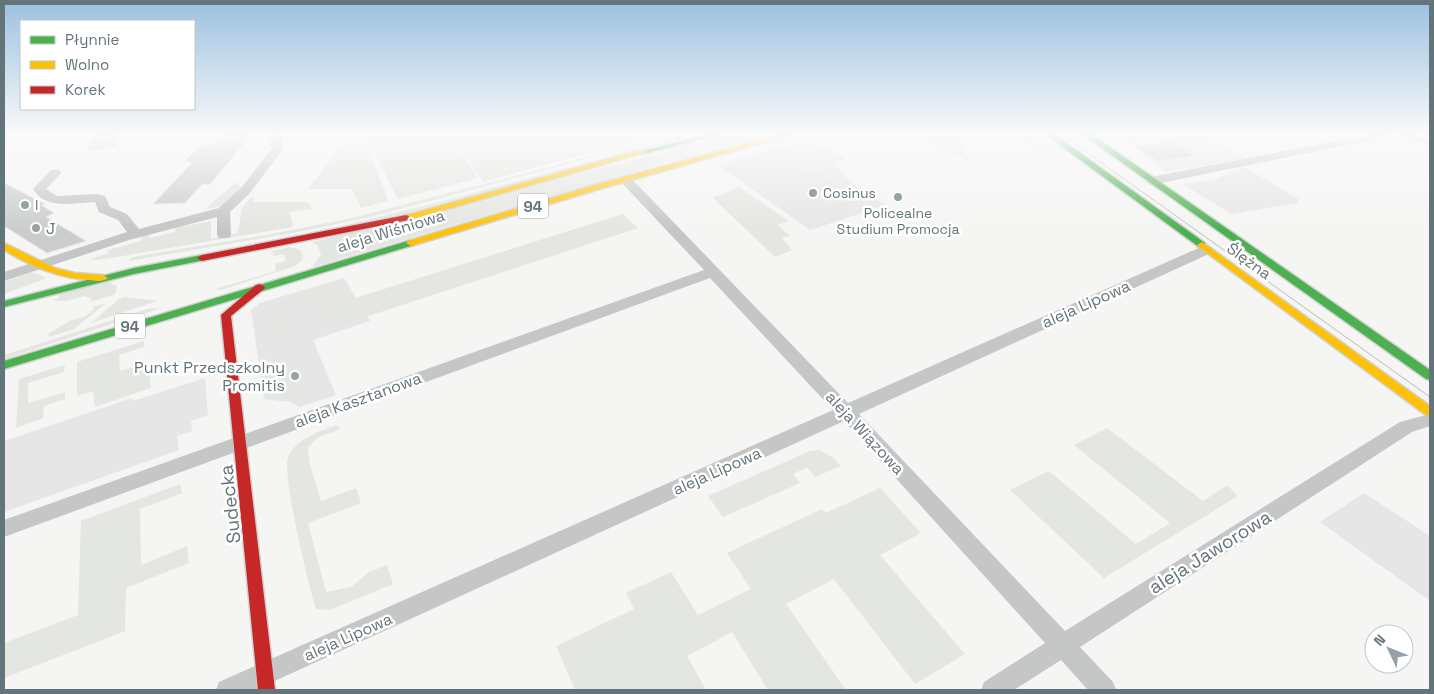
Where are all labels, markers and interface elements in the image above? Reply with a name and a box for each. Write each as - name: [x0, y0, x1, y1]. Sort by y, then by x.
- legend: [20, 20, 195, 110]
- text: Płynnie: [65, 30, 119, 49]
- text: Wolno: [65, 55, 109, 74]
- text: Korek: [65, 80, 105, 99]
- place label: Cosinus: [823, 184, 876, 202]
- marker: Cosinus: [807, 187, 819, 199]
- marker: Policealne Studium Promocja: [892, 191, 904, 203]
- road number: 94: [518, 194, 548, 218]
- place label: I: [35, 196, 38, 214]
- marker: I: [19, 199, 31, 211]
- place label: Policealne Studium Promocja: [837, 204, 959, 238]
- street label: aleja Wiśniowa: [335, 205, 447, 257]
- place label: J: [46, 218, 56, 239]
- marker: J: [30, 222, 42, 234]
- street label: Ślężna: [1222, 238, 1276, 284]
- street label: aleja Lipowa: [1039, 275, 1133, 333]
- road number: 94: [115, 314, 145, 338]
- place label: Punkt Przedszkolny Promitis: [134, 357, 285, 396]
- street label: aleja Kasztanowa: [292, 367, 424, 433]
- marker: Punkt Przedszkolny Promitis: [289, 370, 301, 382]
- street label: aleja Wiązowa: [821, 387, 909, 479]
- street label: aleja Lipowa: [670, 442, 764, 500]
- street label: Sudecka: [213, 463, 247, 545]
- street label: aleja Jaworowa: [1144, 504, 1276, 600]
- street label: aleja Lipowa: [301, 608, 395, 666]
- north arrow: [1364, 624, 1414, 674]
- text: N: [1370, 631, 1389, 650]

